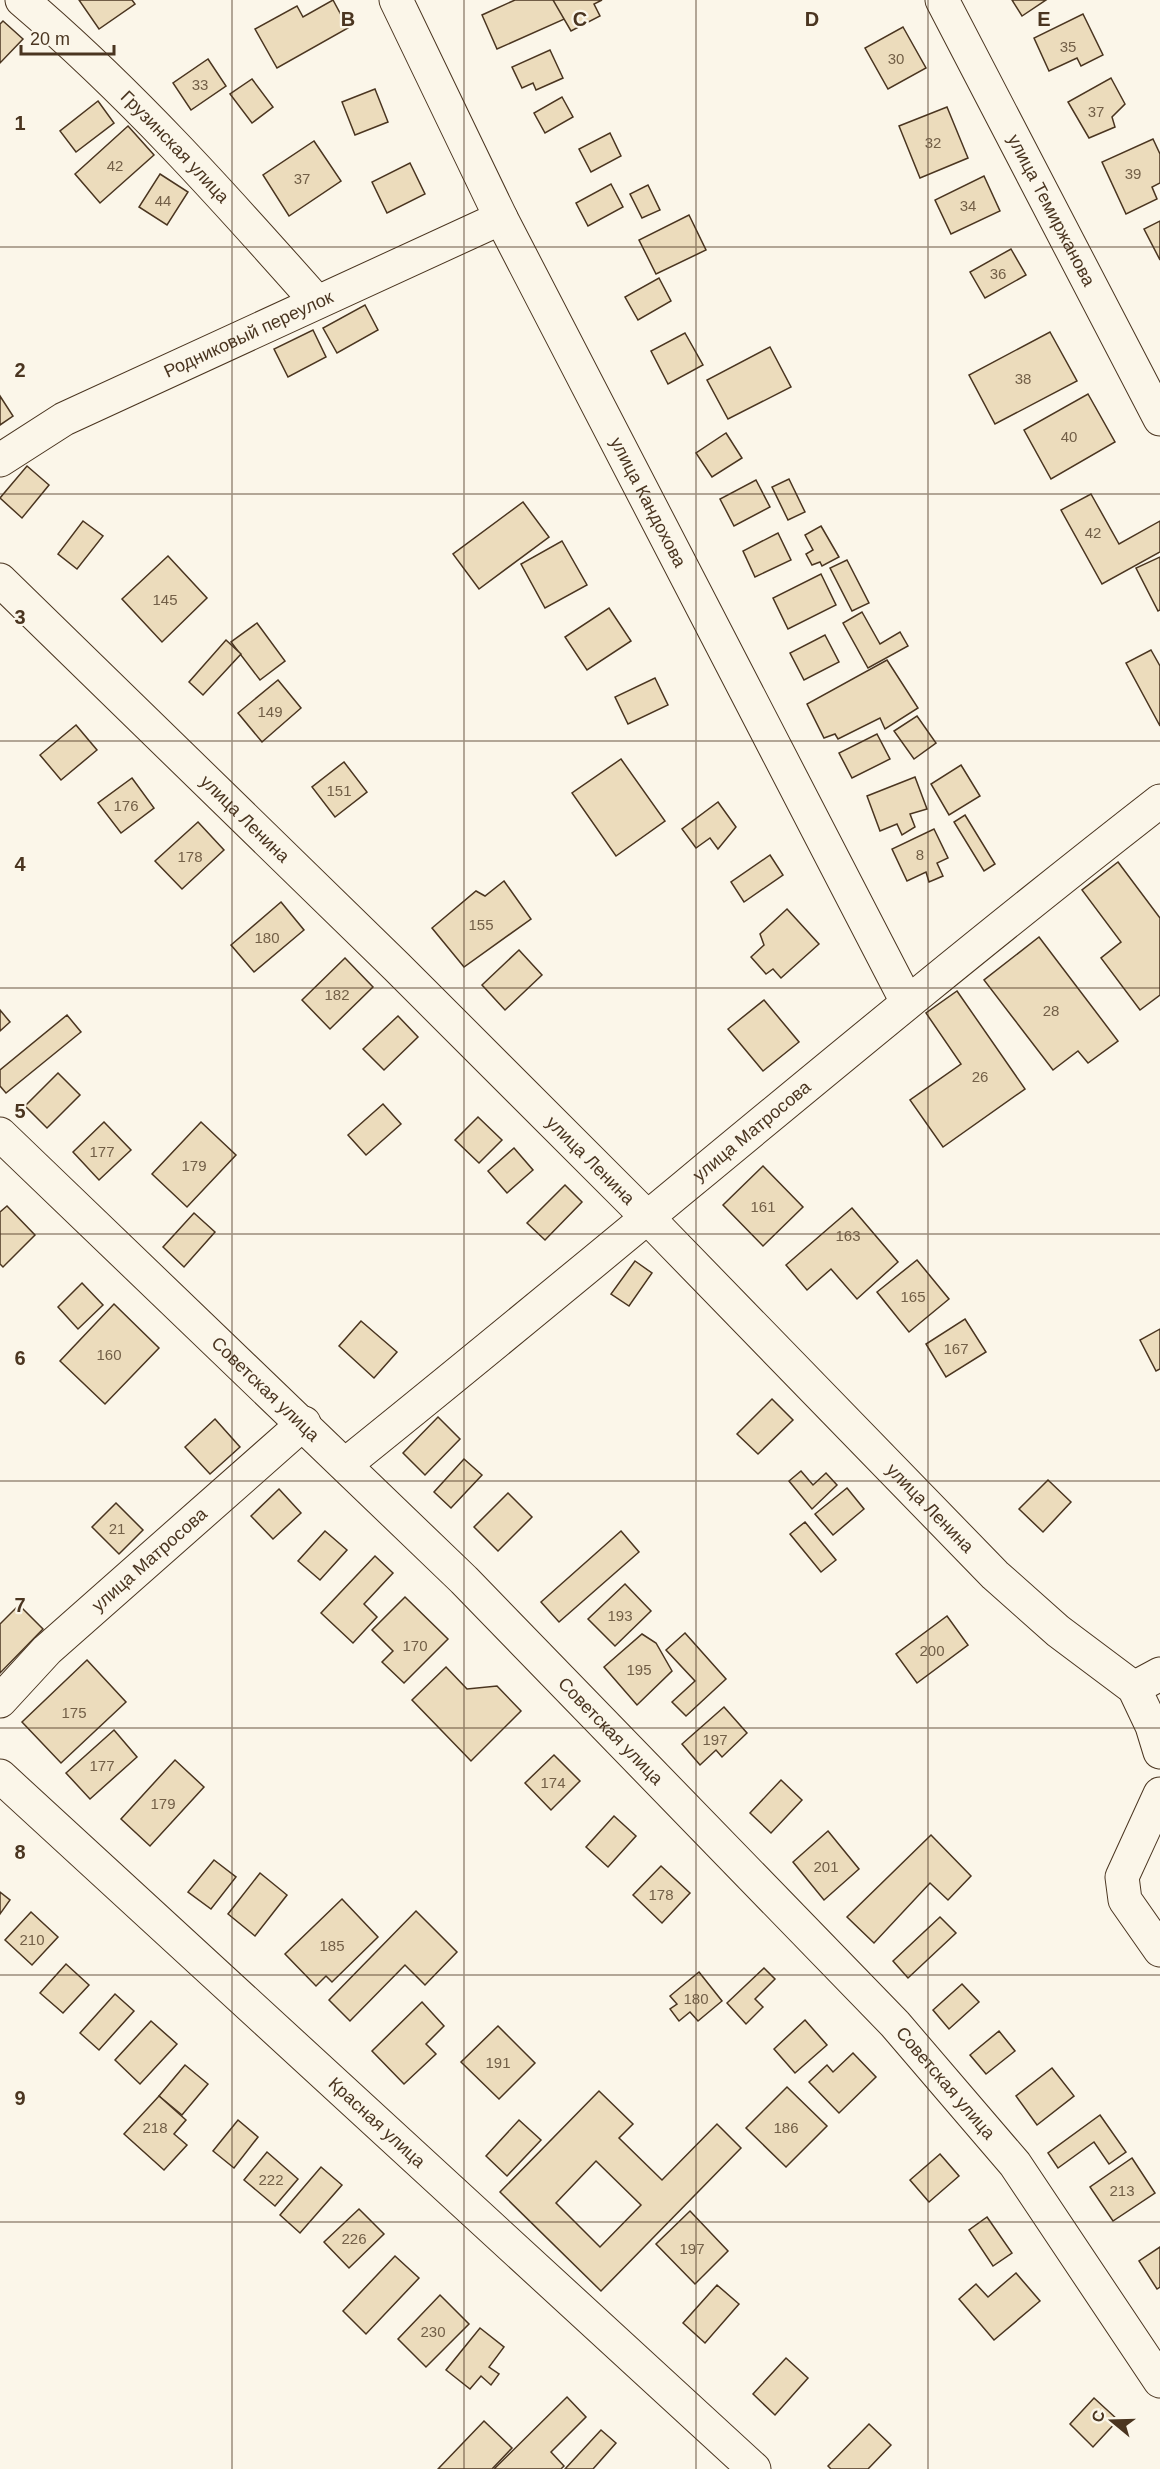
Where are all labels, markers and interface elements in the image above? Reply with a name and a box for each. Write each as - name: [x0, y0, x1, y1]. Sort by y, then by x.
- text: B: [341, 8, 355, 30]
- text: C: [573, 8, 587, 30]
- text: D: [805, 8, 819, 30]
- text: E: [1037, 8, 1051, 30]
- scale bar: [21, 18, 114, 56]
- text: 20 m: [30, 29, 70, 49]
- house number: 35: [1060, 38, 1076, 55]
- house number: 30: [888, 50, 904, 67]
- house number: 33: [192, 76, 208, 93]
- street label: Грузинская улица: [117, 87, 234, 208]
- house number: 37: [1088, 103, 1104, 120]
- text: 1: [14, 112, 26, 134]
- street label: улица Темиржанова: [1004, 131, 1100, 290]
- house number: 32: [925, 134, 941, 151]
- house number: 42: [107, 157, 123, 174]
- house number: 39: [1125, 165, 1141, 182]
- house number: 37: [294, 170, 310, 187]
- house number: 44: [155, 192, 171, 209]
- house number: 34: [960, 197, 976, 214]
- house number: 36: [990, 265, 1006, 282]
- street label: Родниковый переулок: [161, 287, 336, 382]
- text: 2: [14, 359, 26, 381]
- house number: 38: [1015, 370, 1031, 387]
- house number: 40: [1061, 428, 1077, 445]
- street label: улица Кандохова: [606, 434, 691, 571]
- house number: 42: [1085, 524, 1101, 541]
- house number: 145: [152, 591, 178, 608]
- text: 3: [14, 606, 26, 628]
- house number: 149: [257, 703, 283, 720]
- street label: улица Ленина: [196, 771, 294, 867]
- house number: 151: [326, 782, 352, 799]
- house number: 176: [113, 797, 139, 814]
- house number: 8: [916, 846, 924, 863]
- house number: 178: [177, 848, 203, 865]
- text: 4: [14, 853, 26, 875]
- house number: 155: [468, 916, 494, 933]
- house number: 180: [254, 929, 280, 946]
- house number: 182: [324, 986, 350, 1003]
- house number: 28: [1043, 1002, 1059, 1019]
- house number: 26: [972, 1068, 988, 1085]
- street label: улица Матросова: [689, 1076, 815, 1185]
- text: 5: [14, 1100, 26, 1122]
- street label: улица Ленина: [542, 1112, 639, 1209]
- house number: 177: [89, 1143, 115, 1160]
- house number: 179: [181, 1157, 207, 1174]
- house number: 161: [750, 1198, 776, 1215]
- house number: 163: [835, 1227, 861, 1244]
- house number: 165: [900, 1288, 926, 1305]
- street label: Советская улица: [207, 1333, 324, 1446]
- house number: 167: [943, 1340, 969, 1357]
- house number: 160: [96, 1346, 122, 1363]
- text: 6: [14, 1347, 26, 1369]
- street label: улица Ленина: [882, 1459, 978, 1558]
- street label: улица Матросова: [88, 1503, 212, 1615]
- house number: 21: [109, 1520, 125, 1537]
- text: 7: [14, 1594, 26, 1616]
- house number: 193: [607, 1607, 633, 1624]
- house number: 170: [402, 1637, 428, 1654]
- house number: 200: [919, 1642, 945, 1659]
- house number: 195: [626, 1661, 652, 1678]
- street label: Советская улица: [554, 1673, 668, 1789]
- house number: 175: [61, 1704, 87, 1721]
- house number: 197: [702, 1731, 728, 1748]
- house number: 177: [89, 1757, 115, 1774]
- house number: 174: [540, 1774, 566, 1791]
- house number: 179: [150, 1795, 176, 1812]
- text: 8: [14, 1841, 26, 1863]
- house number: 201: [813, 1858, 839, 1875]
- house number: 178: [648, 1886, 674, 1903]
- house number: 210: [19, 1931, 45, 1948]
- house number: 185: [319, 1937, 345, 1954]
- house number: 180: [683, 1990, 709, 2007]
- street label: Советская улица: [892, 2023, 1000, 2144]
- house number: 191: [485, 2054, 511, 2071]
- street label: Красная улица: [325, 2073, 430, 2172]
- text: 9: [14, 2087, 26, 2109]
- house number: 218: [142, 2119, 168, 2136]
- house number: 186: [773, 2119, 799, 2136]
- house number: 222: [258, 2171, 284, 2188]
- house number: 213: [1109, 2182, 1135, 2199]
- house number: 226: [341, 2230, 367, 2247]
- house number: 197: [679, 2240, 705, 2257]
- house number: 230: [420, 2323, 446, 2340]
- north arrow: [1082, 2391, 1142, 2451]
- text: С: [1088, 2408, 1108, 2425]

